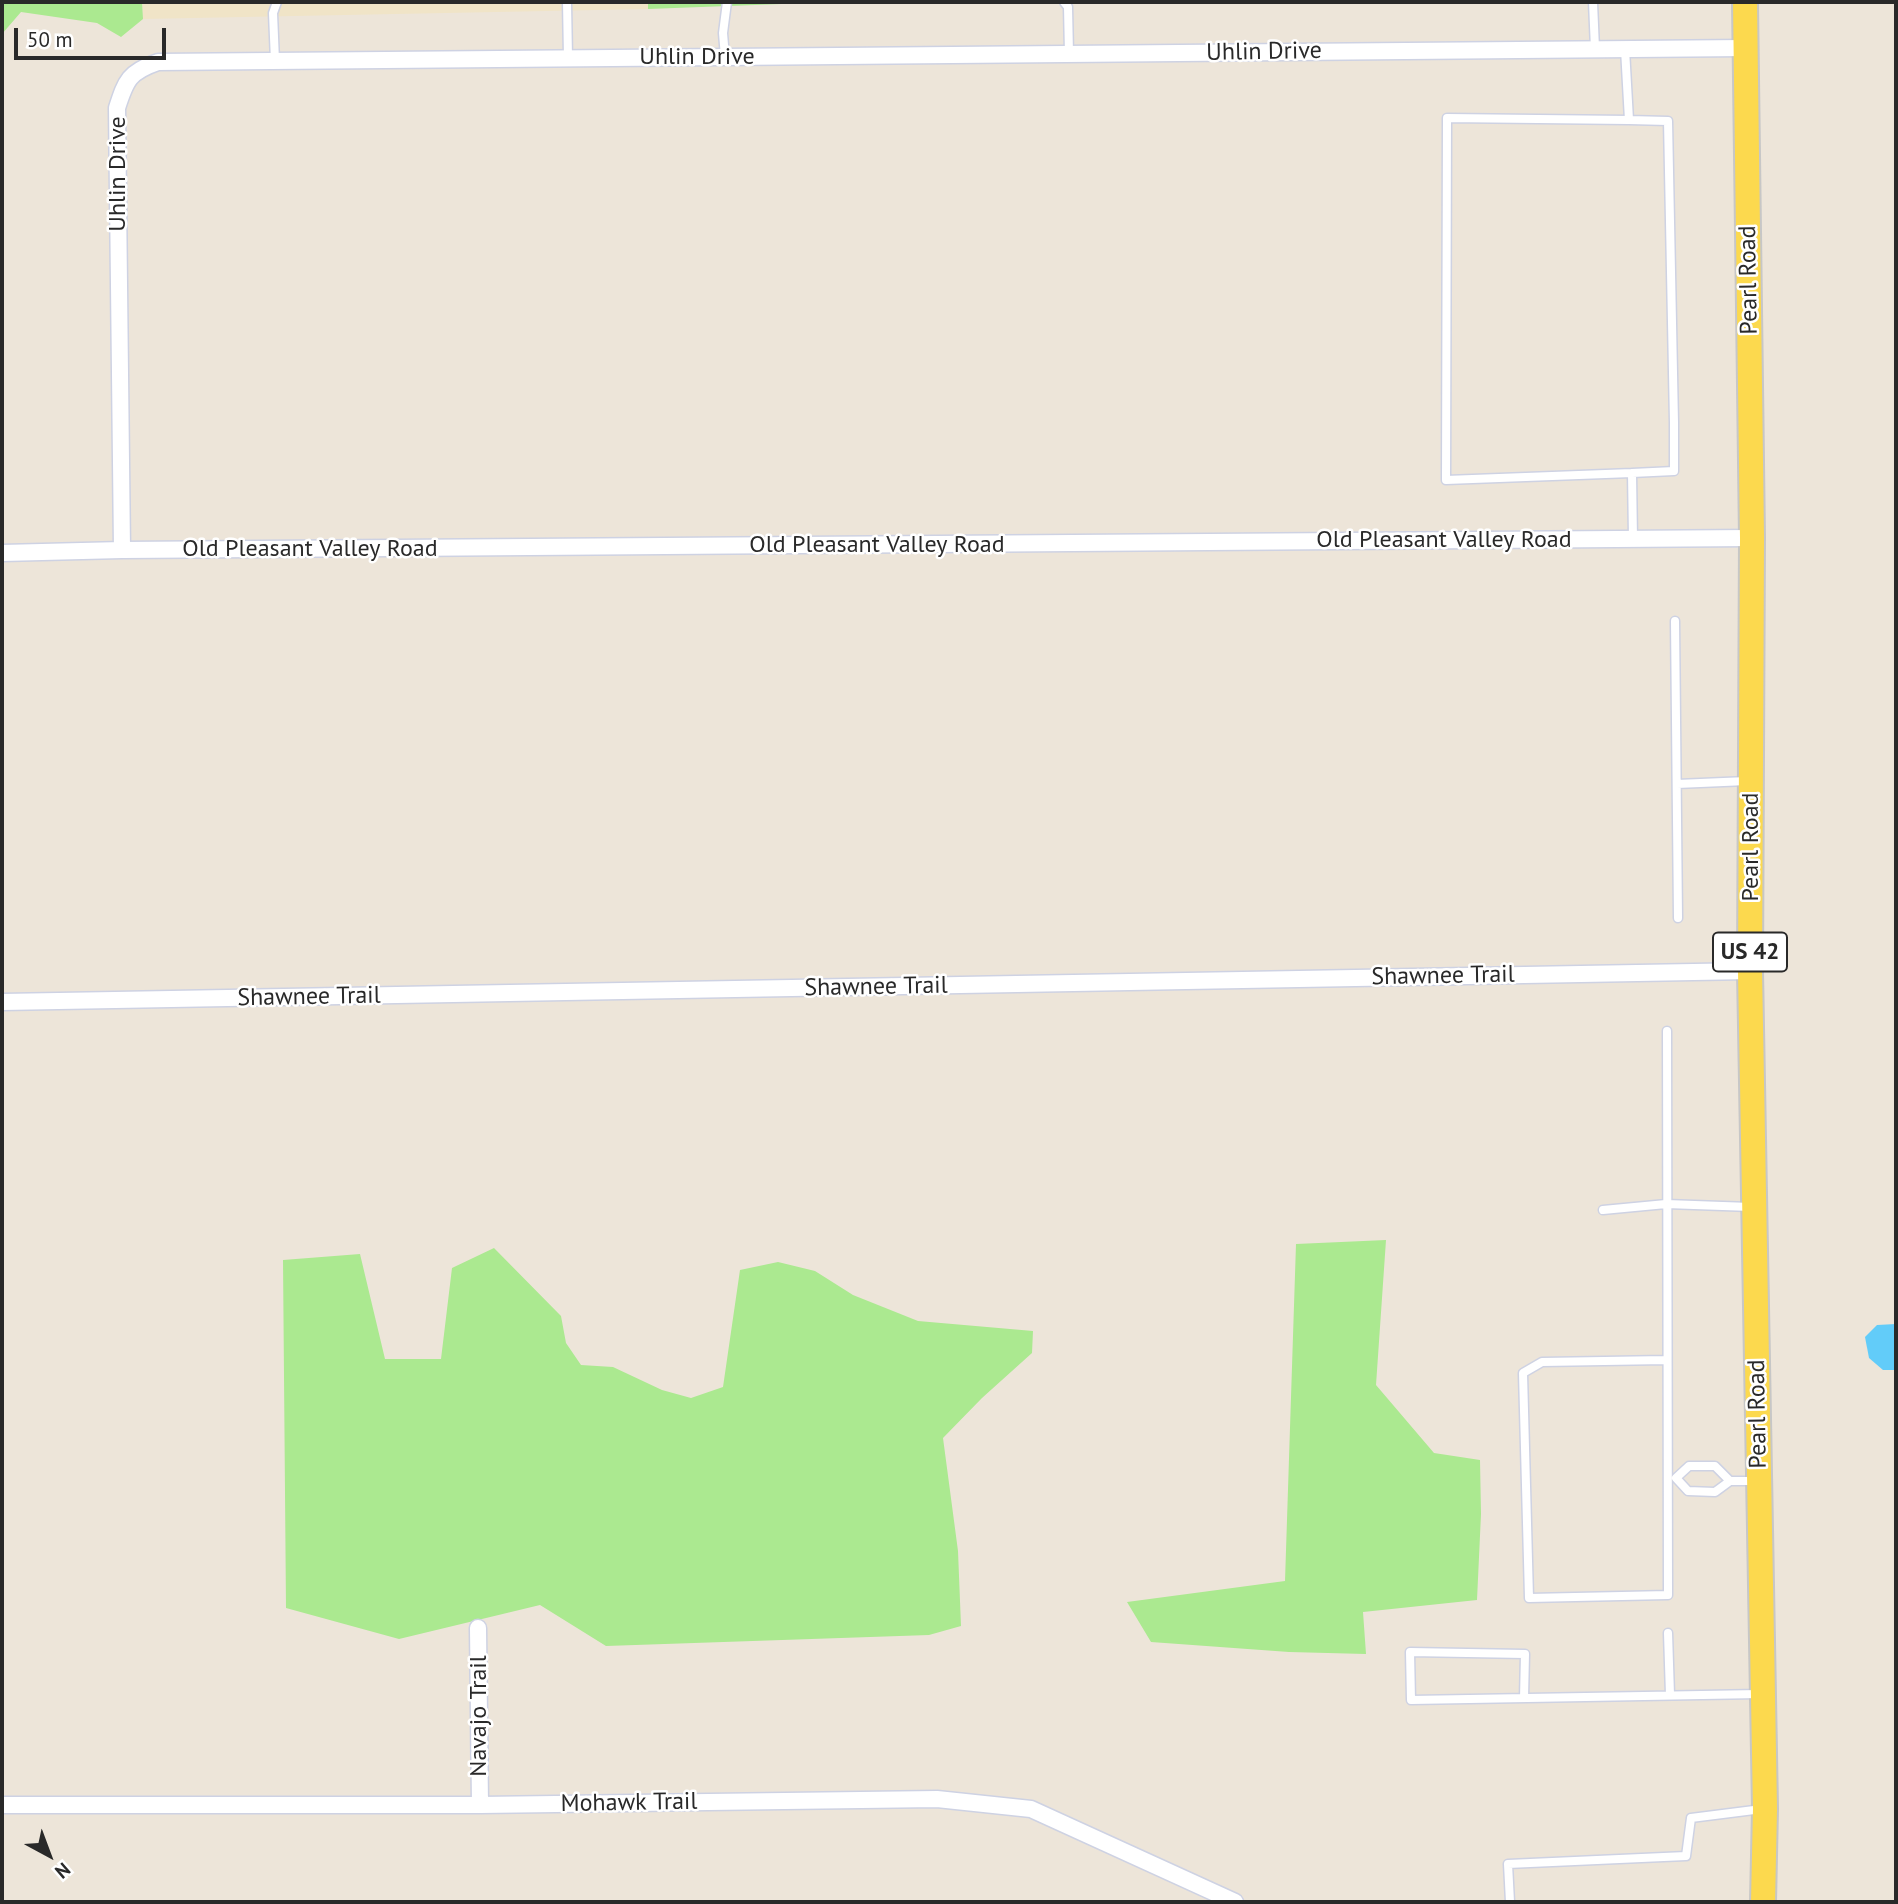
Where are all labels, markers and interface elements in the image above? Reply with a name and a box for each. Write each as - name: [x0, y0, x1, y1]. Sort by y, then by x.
- scale bar: [18, 14, 170, 58]
- text: 50 m: [27, 26, 73, 53]
- street label: Uhlin Drive: [1206, 37, 1322, 67]
- street label: Uhlin Drive: [639, 43, 755, 71]
- street label: Uhlin Drive: [104, 116, 132, 232]
- street label: Pearl Road: [1734, 225, 1764, 335]
- street label: Old Pleasant Valley Road: [1316, 526, 1572, 554]
- street label: Old Pleasant Valley Road: [749, 531, 1005, 559]
- street label: Old Pleasant Valley Road: [182, 535, 438, 563]
- street label: Pearl Road: [1737, 792, 1765, 902]
- road number: US 42: [1713, 932, 1787, 972]
- street label: Shawnee Trail: [1371, 960, 1515, 992]
- street label: Shawnee Trail: [804, 971, 948, 1003]
- street label: Shawnee Trail: [237, 981, 381, 1013]
- street label: Pearl Road: [1743, 1359, 1773, 1469]
- street label: Navajo Trail: [465, 1655, 493, 1777]
- street label: Mohawk Trail: [560, 1787, 698, 1819]
- north arrow: [14, 1820, 84, 1890]
- text: N: [50, 1858, 75, 1884]

